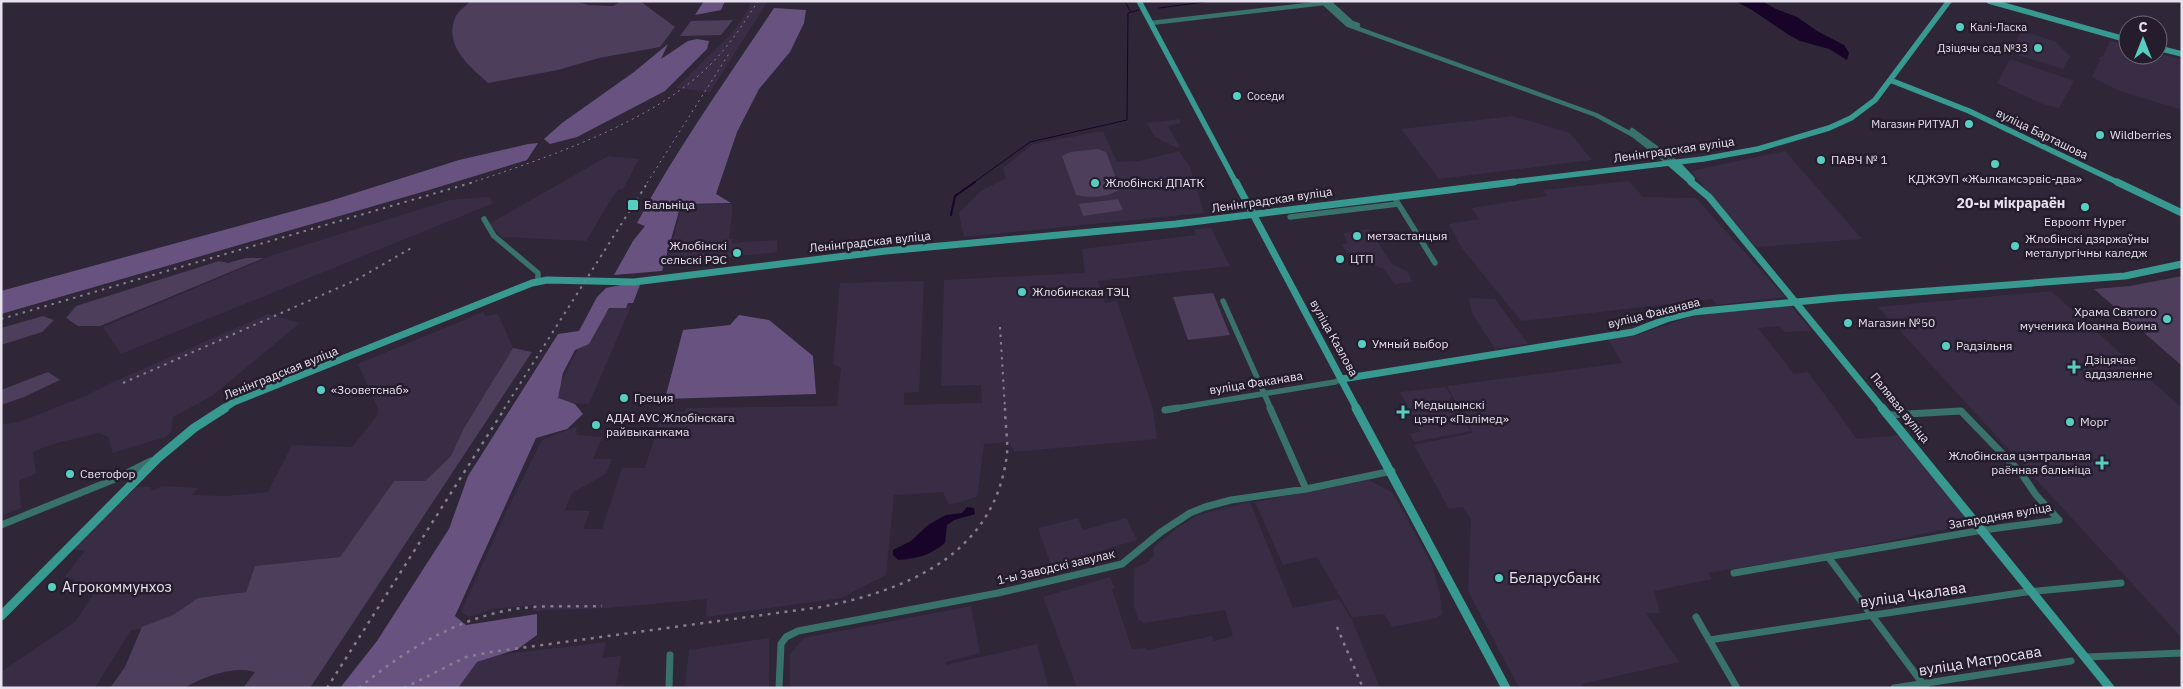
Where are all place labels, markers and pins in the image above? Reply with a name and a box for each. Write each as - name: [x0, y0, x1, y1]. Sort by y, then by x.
- place label: Калі-Ласка: [1970, 20, 2027, 34]
- marker: Калі-Ласка: [1954, 21, 1966, 33]
- place label: Дзіцячы сад №33: [1937, 41, 2028, 55]
- marker: Дзіцячы сад №33: [2032, 42, 2044, 54]
- place label: Соседи: [1247, 89, 1285, 103]
- marker: Соседи: [1231, 90, 1243, 102]
- place label: Магазин РИТУАЛ: [1871, 117, 1959, 131]
- marker: Магазин РИТУАЛ: [1963, 118, 1975, 130]
- place label: Wildberries: [2110, 127, 2172, 142]
- marker: Wildberries: [2094, 129, 2106, 141]
- place label: ПАВЧ № 1: [1831, 152, 1888, 167]
- marker: ПАВЧ № 1: [1815, 154, 1827, 166]
- marker: КДЖЭУП «Жылкамсэрвіс-два»: [1989, 158, 2001, 170]
- place label: КДЖЭУП «Жылкамсэрвіс-два»: [1908, 171, 2082, 186]
- place label: Жлобінскі ДПАТК: [1105, 175, 1204, 190]
- marker: Жлобінскі ДПАТК: [1089, 177, 1101, 189]
- place label: Бальніца: [644, 197, 695, 212]
- marker: Бальніца: [626, 198, 640, 212]
- marker: Евроопт Hyper: [2079, 201, 2091, 213]
- place label: Евроопт Hyper: [2044, 214, 2127, 229]
- place label: метэастанцыя: [1367, 228, 1447, 243]
- marker: метэастанцыя: [1351, 230, 1363, 242]
- place label: Жлобінскі дзяржаўны металургічны каледж: [2025, 231, 2149, 260]
- place label: Жлобінскі сельскі РЭС: [661, 238, 728, 267]
- marker: Жлобінскі дзяржаўны металургічны каледж: [2009, 240, 2021, 252]
- marker: Жлобінскі сельскі РЭС: [731, 247, 743, 259]
- place label: ЦТП: [1350, 251, 1373, 266]
- marker: ЦТП: [1334, 253, 1346, 265]
- place label: Жлобинская ТЭЦ: [1032, 284, 1130, 299]
- marker: Жлобинская ТЭЦ: [1016, 286, 1028, 298]
- place label: Храма Святого мученика Иоанна Воина: [2020, 304, 2158, 333]
- marker: Храма Святого мученика Иоанна Воина: [2161, 313, 2173, 325]
- place label: Магазин №50: [1858, 315, 1935, 330]
- marker: Магазин №50: [1842, 317, 1854, 329]
- place label: Умный выбор: [1372, 336, 1449, 351]
- marker: Умный выбор: [1356, 338, 1368, 350]
- place label: Радзільня: [1956, 338, 2013, 353]
- marker: Радзільня: [1940, 340, 1952, 352]
- place label: Дзіцячае аддзяленне: [2085, 352, 2153, 381]
- marker: Дзіцячае аддзяленне: [2067, 360, 2081, 374]
- place label: «Зооветснаб»: [331, 382, 409, 397]
- marker: «Зооветснаб»: [315, 384, 327, 396]
- place label: Греция: [634, 390, 674, 405]
- marker: Греция: [618, 392, 630, 404]
- place label: Медыцынскі цэнтр «Палімед»: [1414, 397, 1509, 426]
- marker: Медыцынскі цэнтр «Палімед»: [1396, 405, 1410, 419]
- place label: АДАІ АУС Жлобінскага райвыканкама: [606, 410, 735, 439]
- place label: Морг: [2080, 414, 2109, 429]
- marker: Морг: [2064, 416, 2076, 428]
- marker: АДАІ АУС Жлобінскага райвыканкама: [590, 419, 602, 431]
- place label: Жлобінская цэнтральная раённая бальніца: [1948, 448, 2092, 477]
- marker: Жлобінская цэнтральная раённая бальніца: [2095, 456, 2109, 470]
- place label: Светофор: [80, 466, 136, 481]
- marker: Светофор: [64, 468, 76, 480]
- place label: Беларусбанк: [1509, 568, 1600, 587]
- marker: Беларусбанк: [1493, 572, 1505, 584]
- place label: Агрокоммунхоз: [62, 577, 172, 596]
- marker: Агрокоммунхоз: [46, 581, 58, 593]

